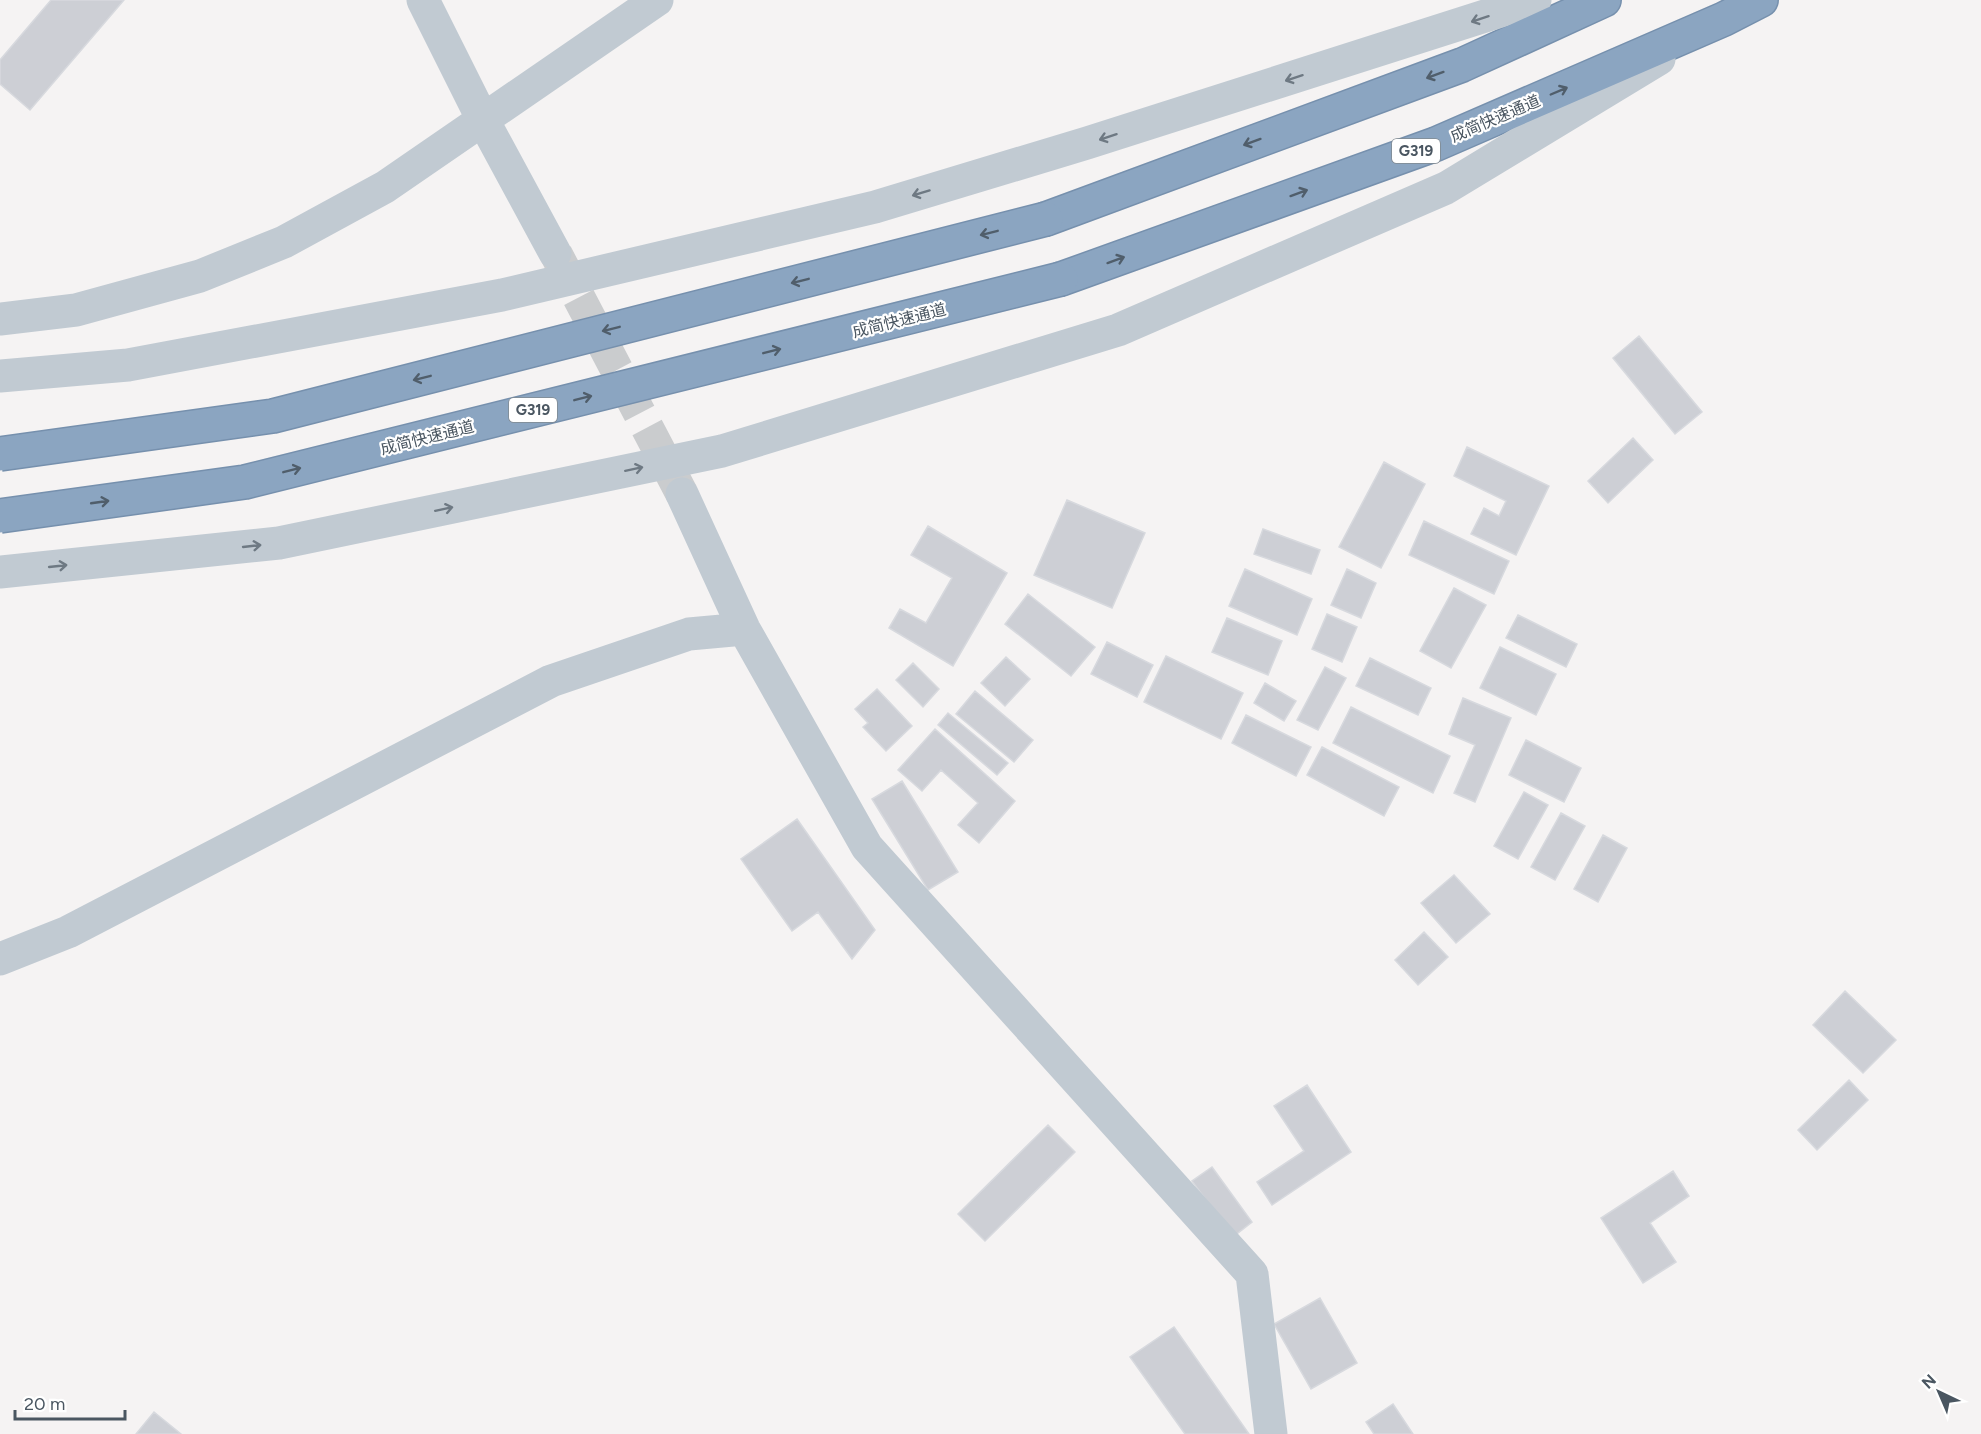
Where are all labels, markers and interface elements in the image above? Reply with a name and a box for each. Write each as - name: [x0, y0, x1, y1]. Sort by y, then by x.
- one-way arrow: [1471, 14, 1490, 25]
- one-way arrow: [1427, 70, 1445, 81]
- one-way arrow: [1285, 73, 1304, 84]
- one-way arrow: [1549, 85, 1567, 96]
- street label: 成简快速通道: [1447, 91, 1543, 146]
- one-way arrow: [1099, 132, 1118, 143]
- one-way arrow: [1244, 138, 1262, 149]
- road number: G319: [1392, 139, 1440, 163]
- one-way arrow: [1290, 187, 1308, 198]
- one-way arrow: [912, 188, 931, 199]
- one-way arrow: [980, 228, 999, 239]
- one-way arrow: [1106, 253, 1125, 264]
- one-way arrow: [791, 276, 810, 288]
- street label: 成简快速通道: [850, 300, 948, 341]
- one-way arrow: [602, 324, 621, 336]
- one-way arrow: [762, 345, 781, 357]
- one-way arrow: [413, 372, 432, 384]
- one-way arrow: [573, 391, 592, 403]
- road number: G319: [509, 398, 557, 422]
- street label: 成简快速通道: [378, 417, 476, 458]
- one-way arrow: [624, 463, 644, 474]
- one-way arrow: [282, 464, 301, 476]
- one-way arrow: [89, 497, 109, 508]
- one-way arrow: [433, 503, 453, 514]
- one-way arrow: [242, 540, 262, 551]
- one-way arrow: [48, 560, 68, 571]
- north arrow: [1909, 1362, 1969, 1422]
- text: N: [1918, 1370, 1940, 1393]
- scale bar: [15, 1383, 124, 1421]
- text: 20 m: [24, 1393, 65, 1415]

